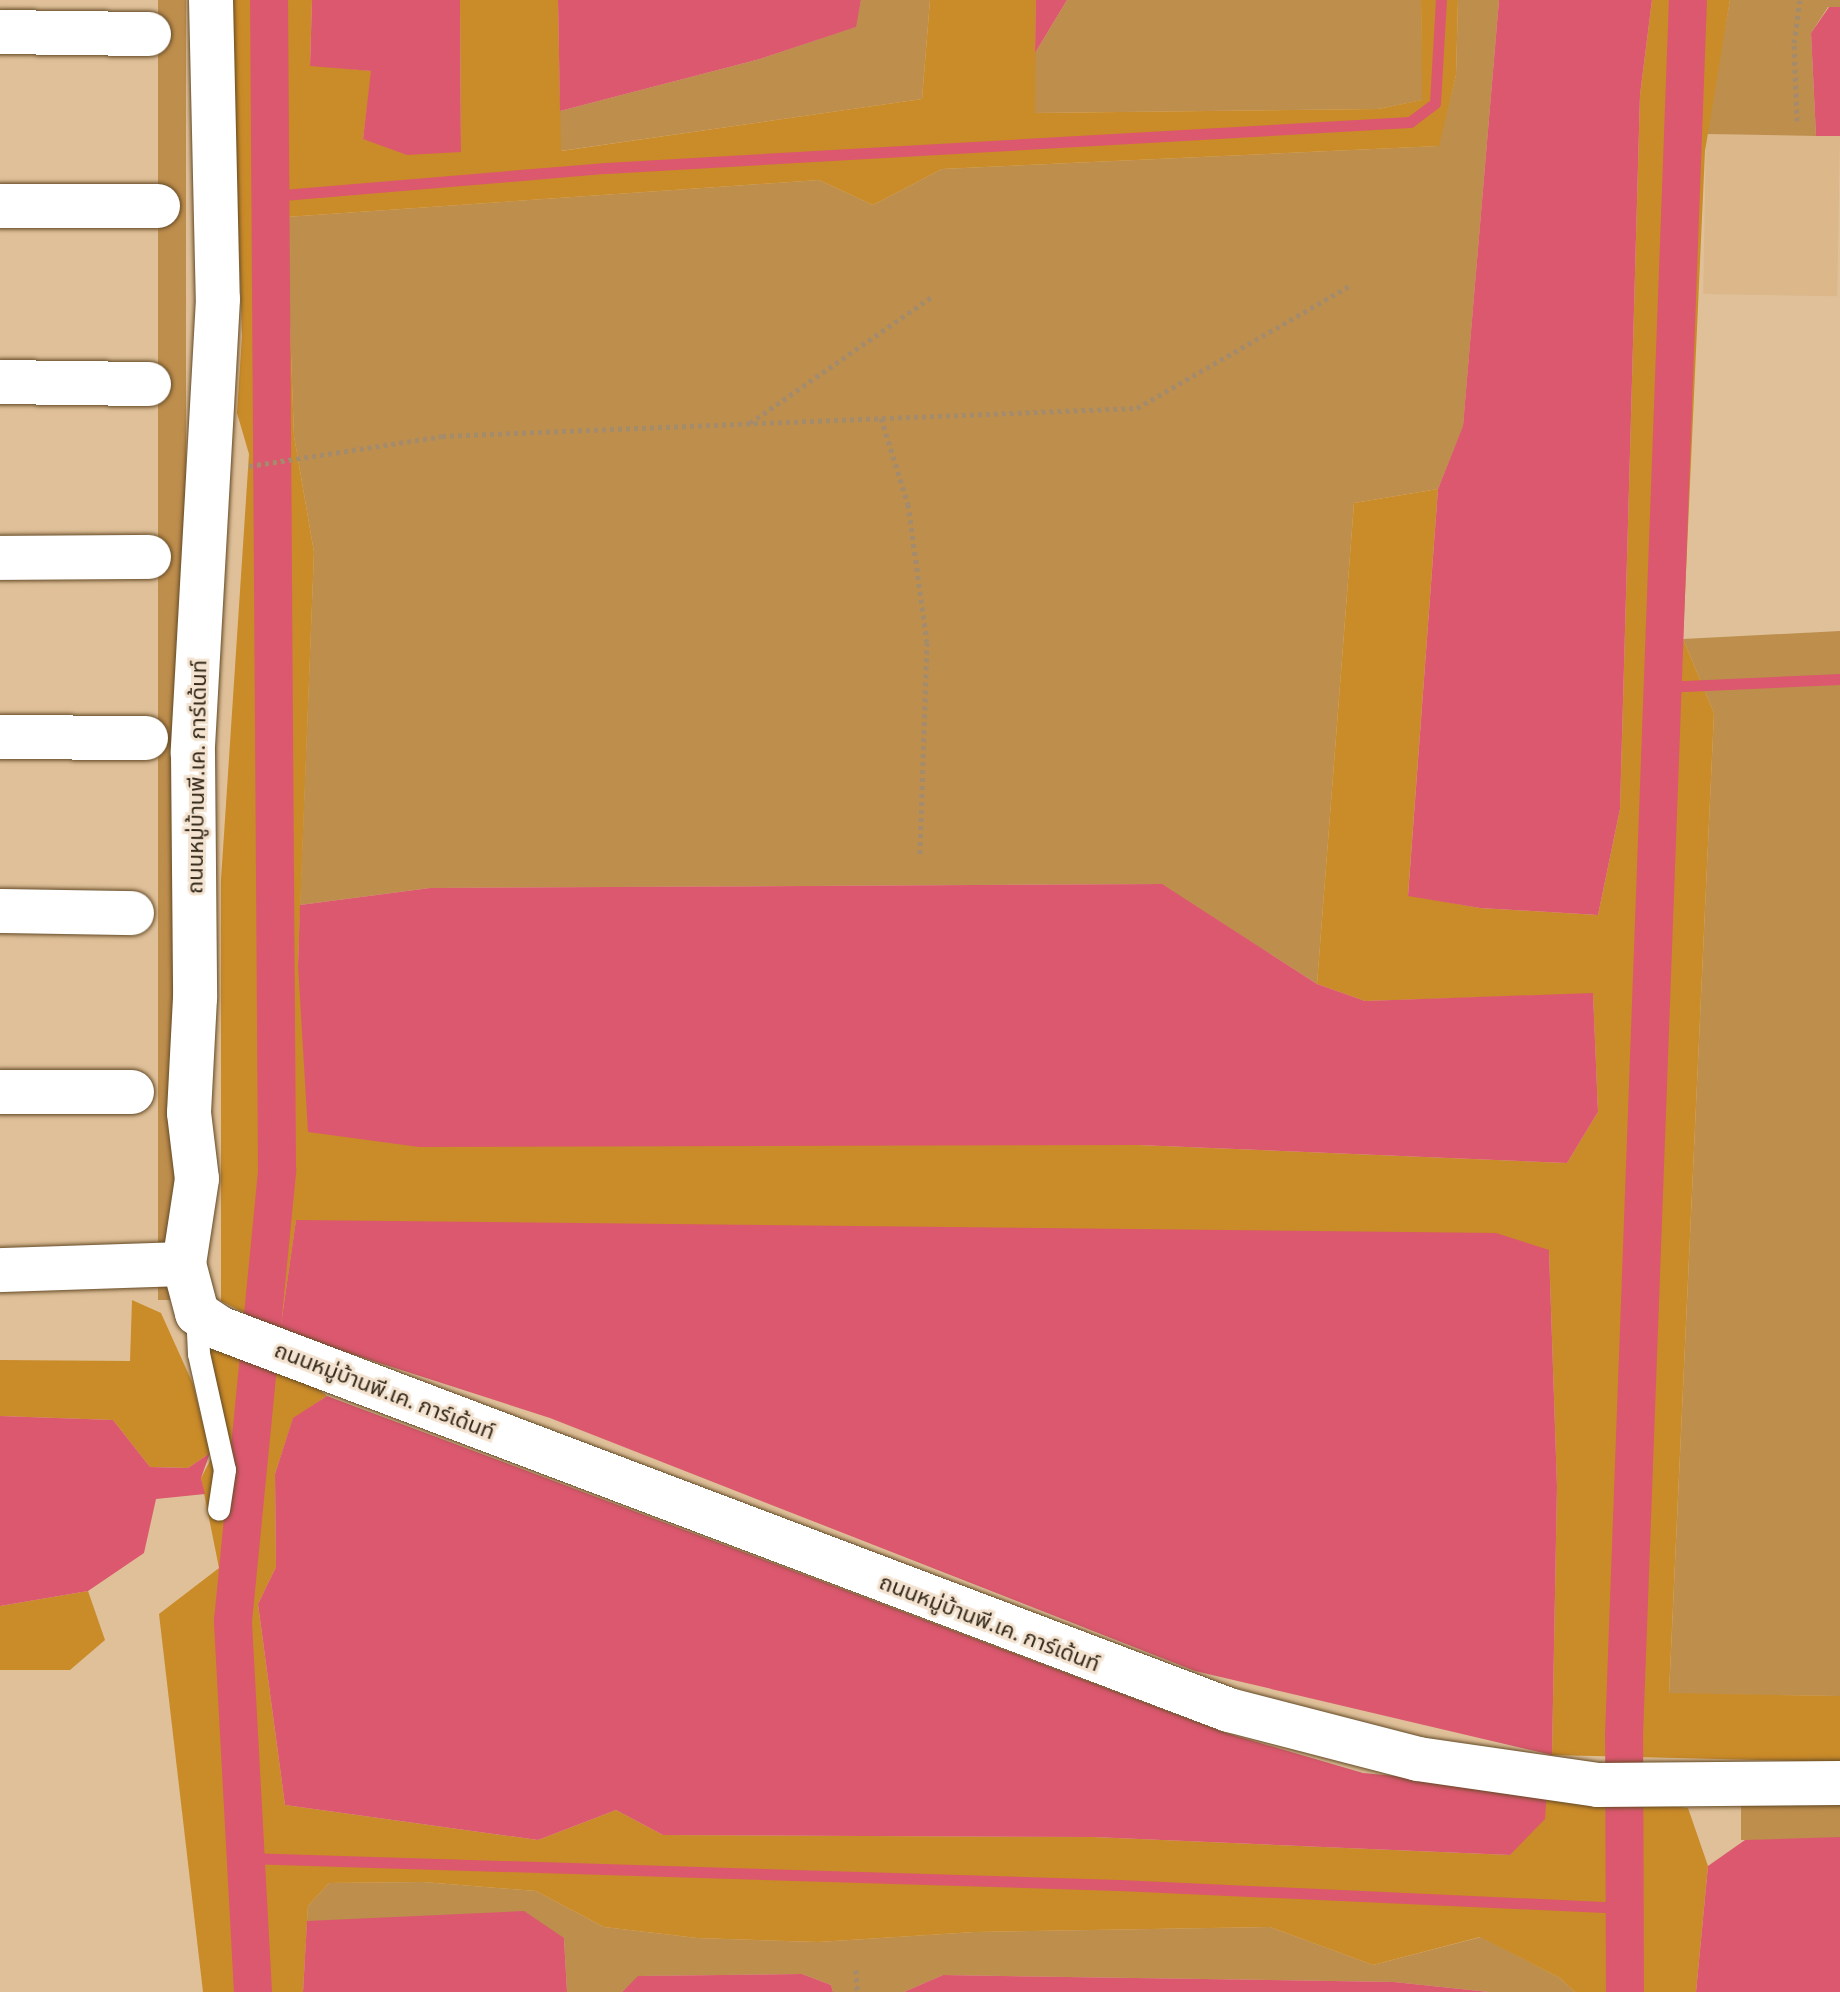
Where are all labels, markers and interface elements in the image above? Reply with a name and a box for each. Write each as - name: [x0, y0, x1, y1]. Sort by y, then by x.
- street label: ถนนหมู่บ้านพี.เค. การ์เด้นท์: [181, 660, 211, 894]
- street label: ถนนหมู่บ้านพี.เค. การ์เด้นท์: [271, 1336, 499, 1444]
- street label: ถนนหมู่บ้านพี.เค. การ์เด้นท์: [876, 1568, 1104, 1676]

